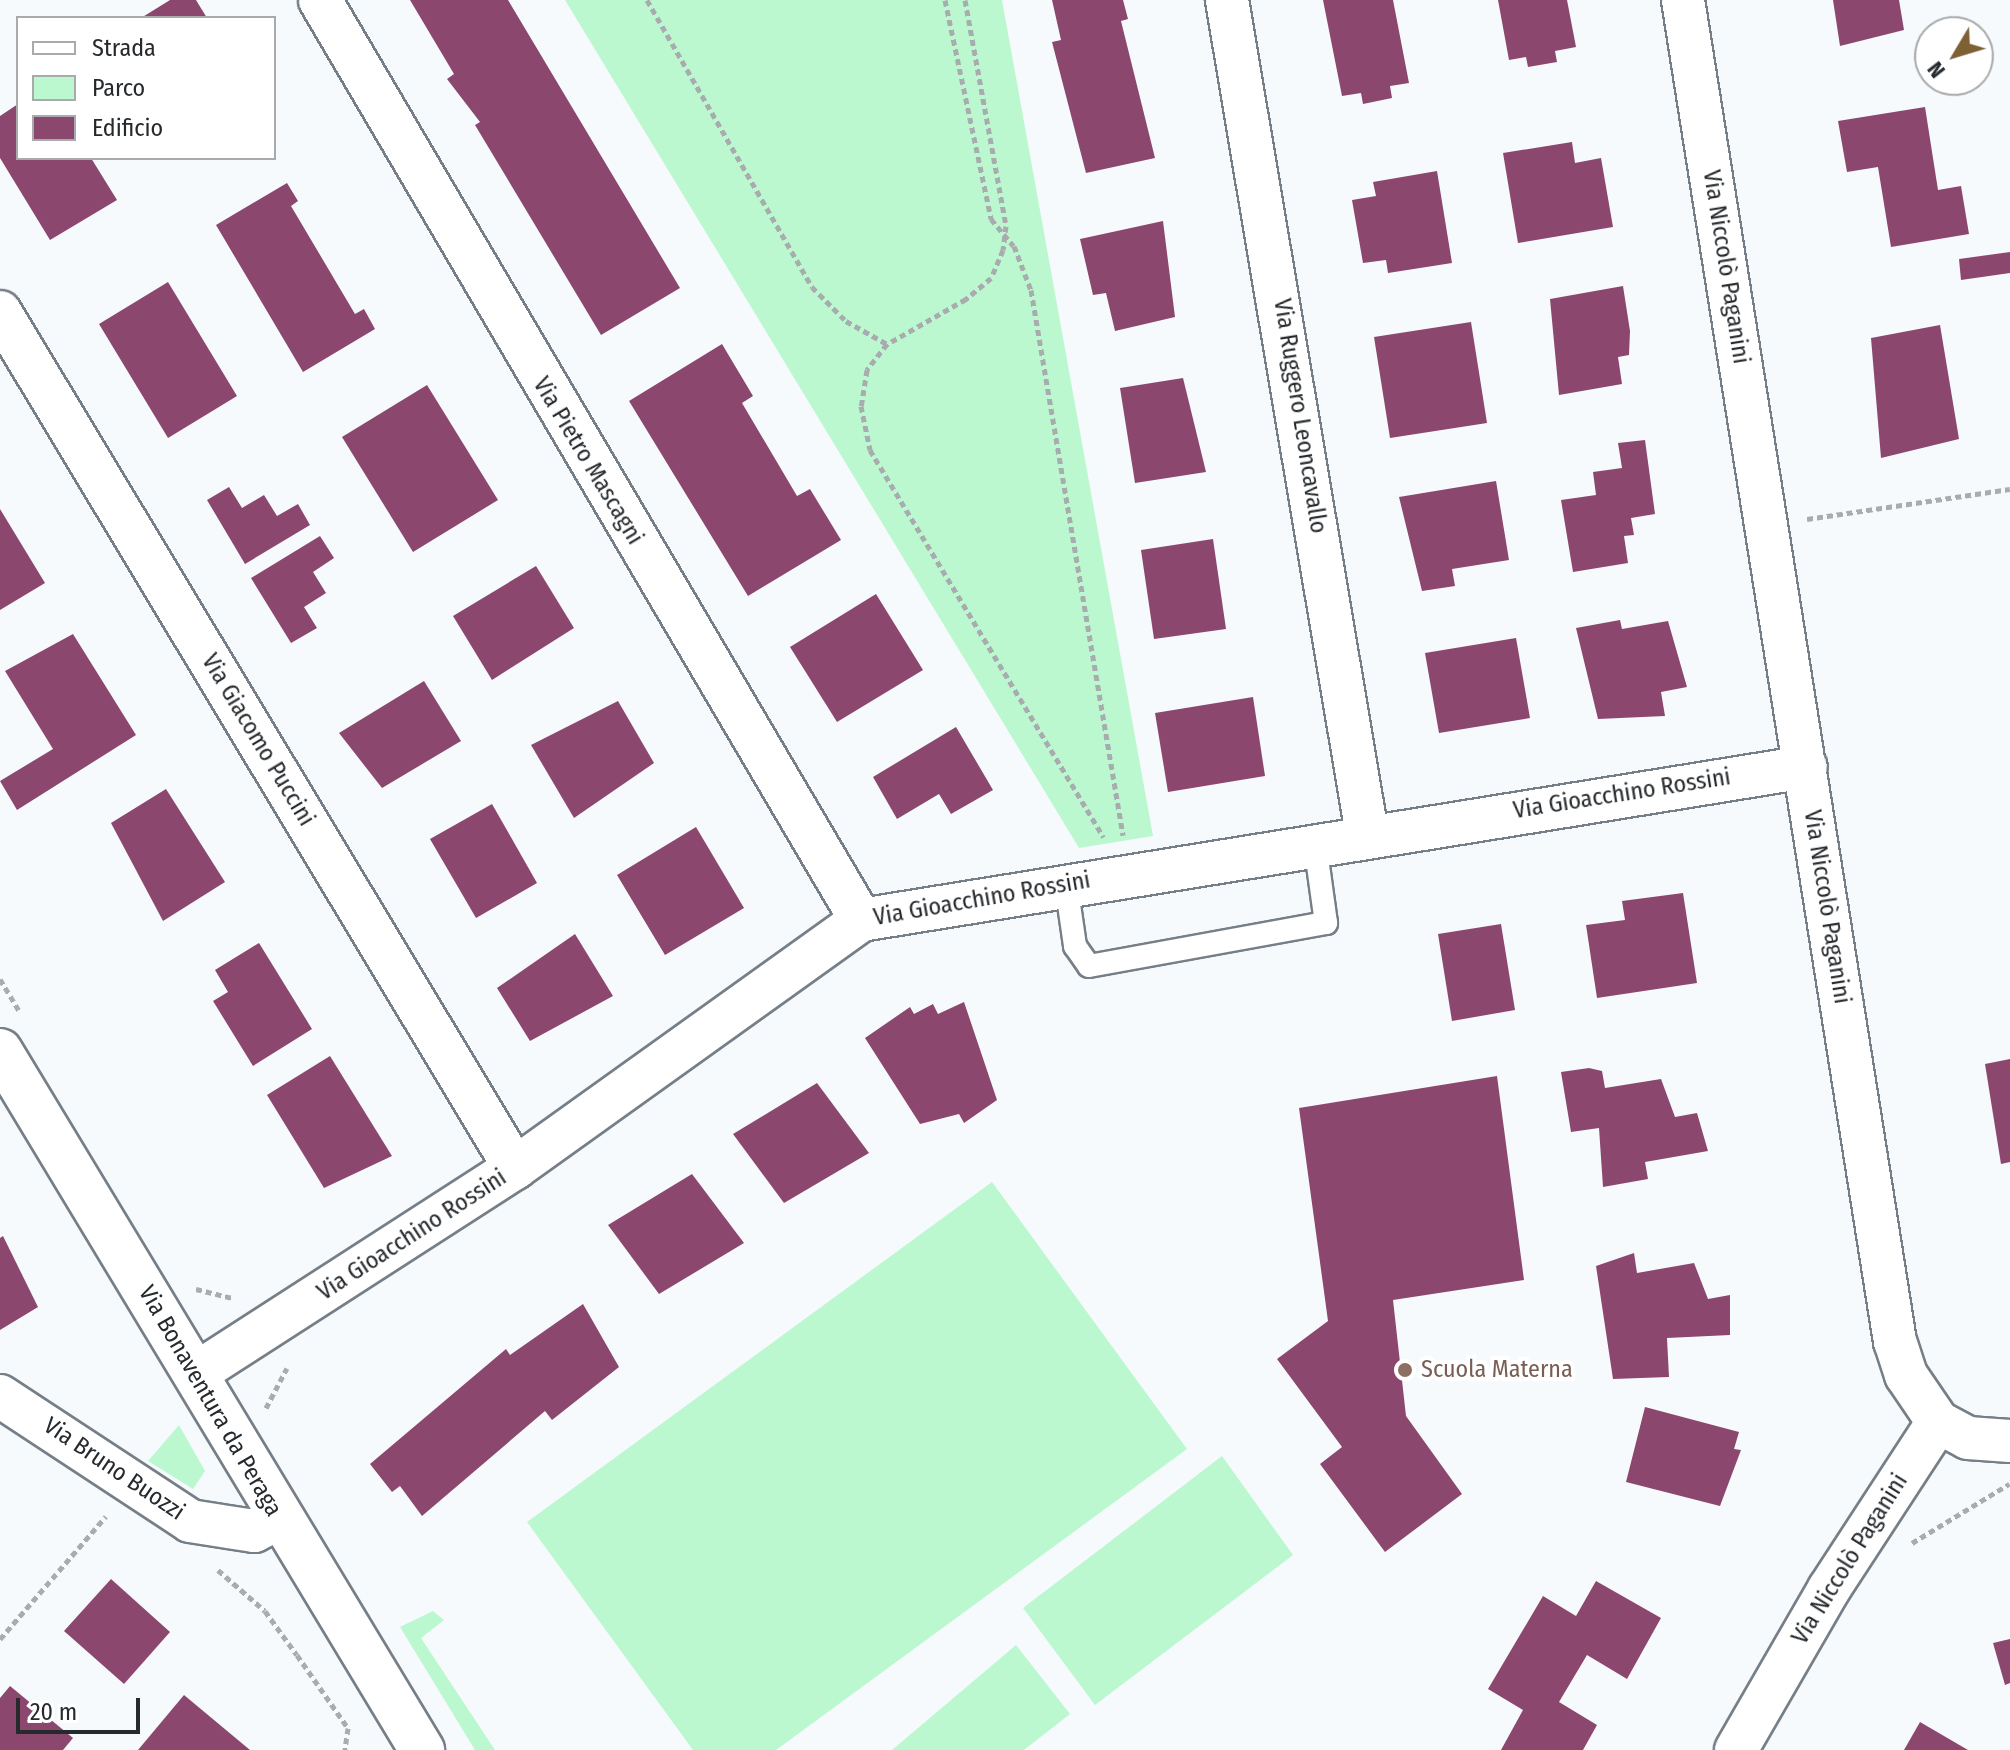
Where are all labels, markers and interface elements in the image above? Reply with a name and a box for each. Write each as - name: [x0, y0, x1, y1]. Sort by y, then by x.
- legend: [16, 16, 276, 160]
- north arrow: [1914, 16, 1994, 96]
- text: Strada: [92, 34, 156, 62]
- text: N: [1922, 56, 1951, 83]
- text: Parco: [92, 74, 145, 102]
- text: Edificio: [92, 114, 163, 142]
- street label: Via Niccolò Paganini: [1696, 168, 1756, 366]
- street label: Via Ruggero Leoncavallo: [1267, 297, 1333, 535]
- street label: Via Pietro Mascagni: [527, 372, 649, 550]
- street label: Via Giacomo Puccini: [195, 649, 321, 831]
- street label: Via Gioacchino Rossini: [1511, 763, 1733, 825]
- street label: Via Niccolò Paganini: [1797, 808, 1857, 1006]
- street label: Via Gioacchino Rossini: [871, 866, 1093, 932]
- street label: Via Gioacchino Rossini: [312, 1163, 512, 1307]
- street label: Via Bonaventura da Peraga: [132, 1280, 288, 1522]
- place label: Scuola Materna: [1421, 1356, 1573, 1384]
- marker: Scuola Materna: [1396, 1361, 1414, 1379]
- street label: Via Bruno Buozzi: [38, 1411, 190, 1527]
- street label: Via Niccolò Paganini: [1786, 1468, 1914, 1650]
- scale bar: [20, 1682, 144, 1732]
- text: 20 m: [30, 1698, 77, 1726]

